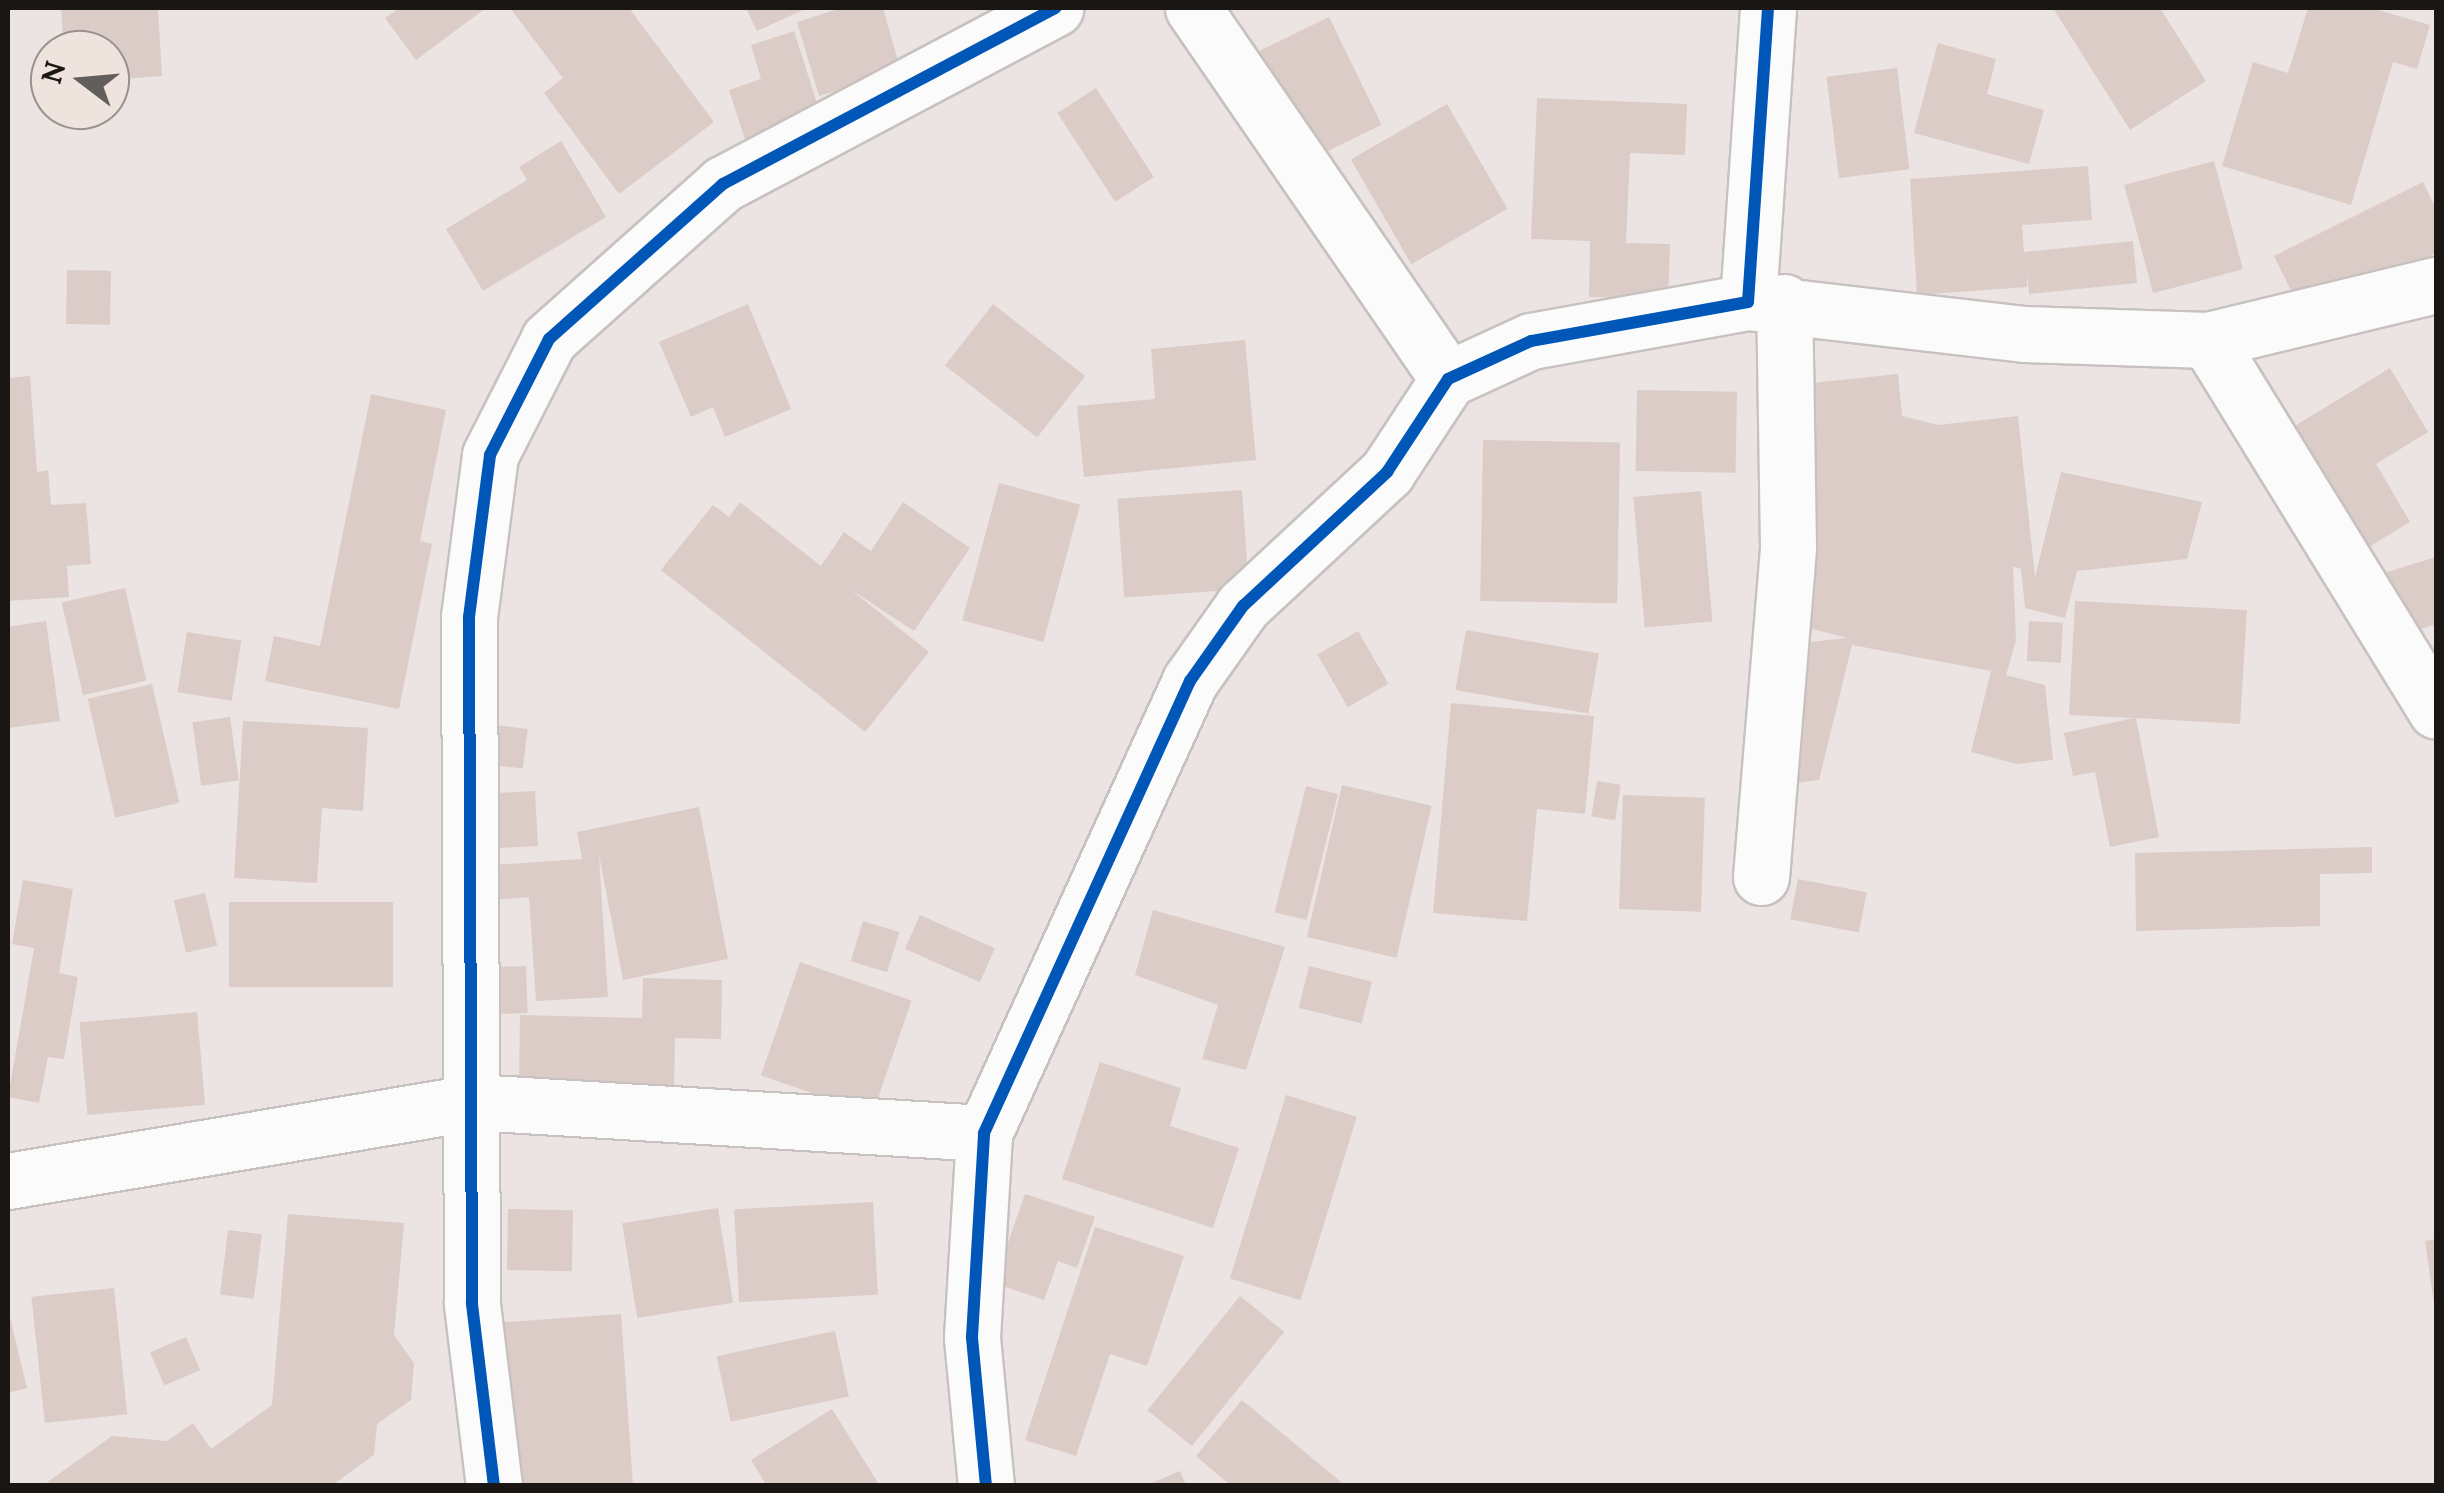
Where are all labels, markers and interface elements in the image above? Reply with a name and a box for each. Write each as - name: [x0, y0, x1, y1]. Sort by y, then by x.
- north arrow: [30, 30, 130, 130]
- text: N: [33, 57, 73, 88]

